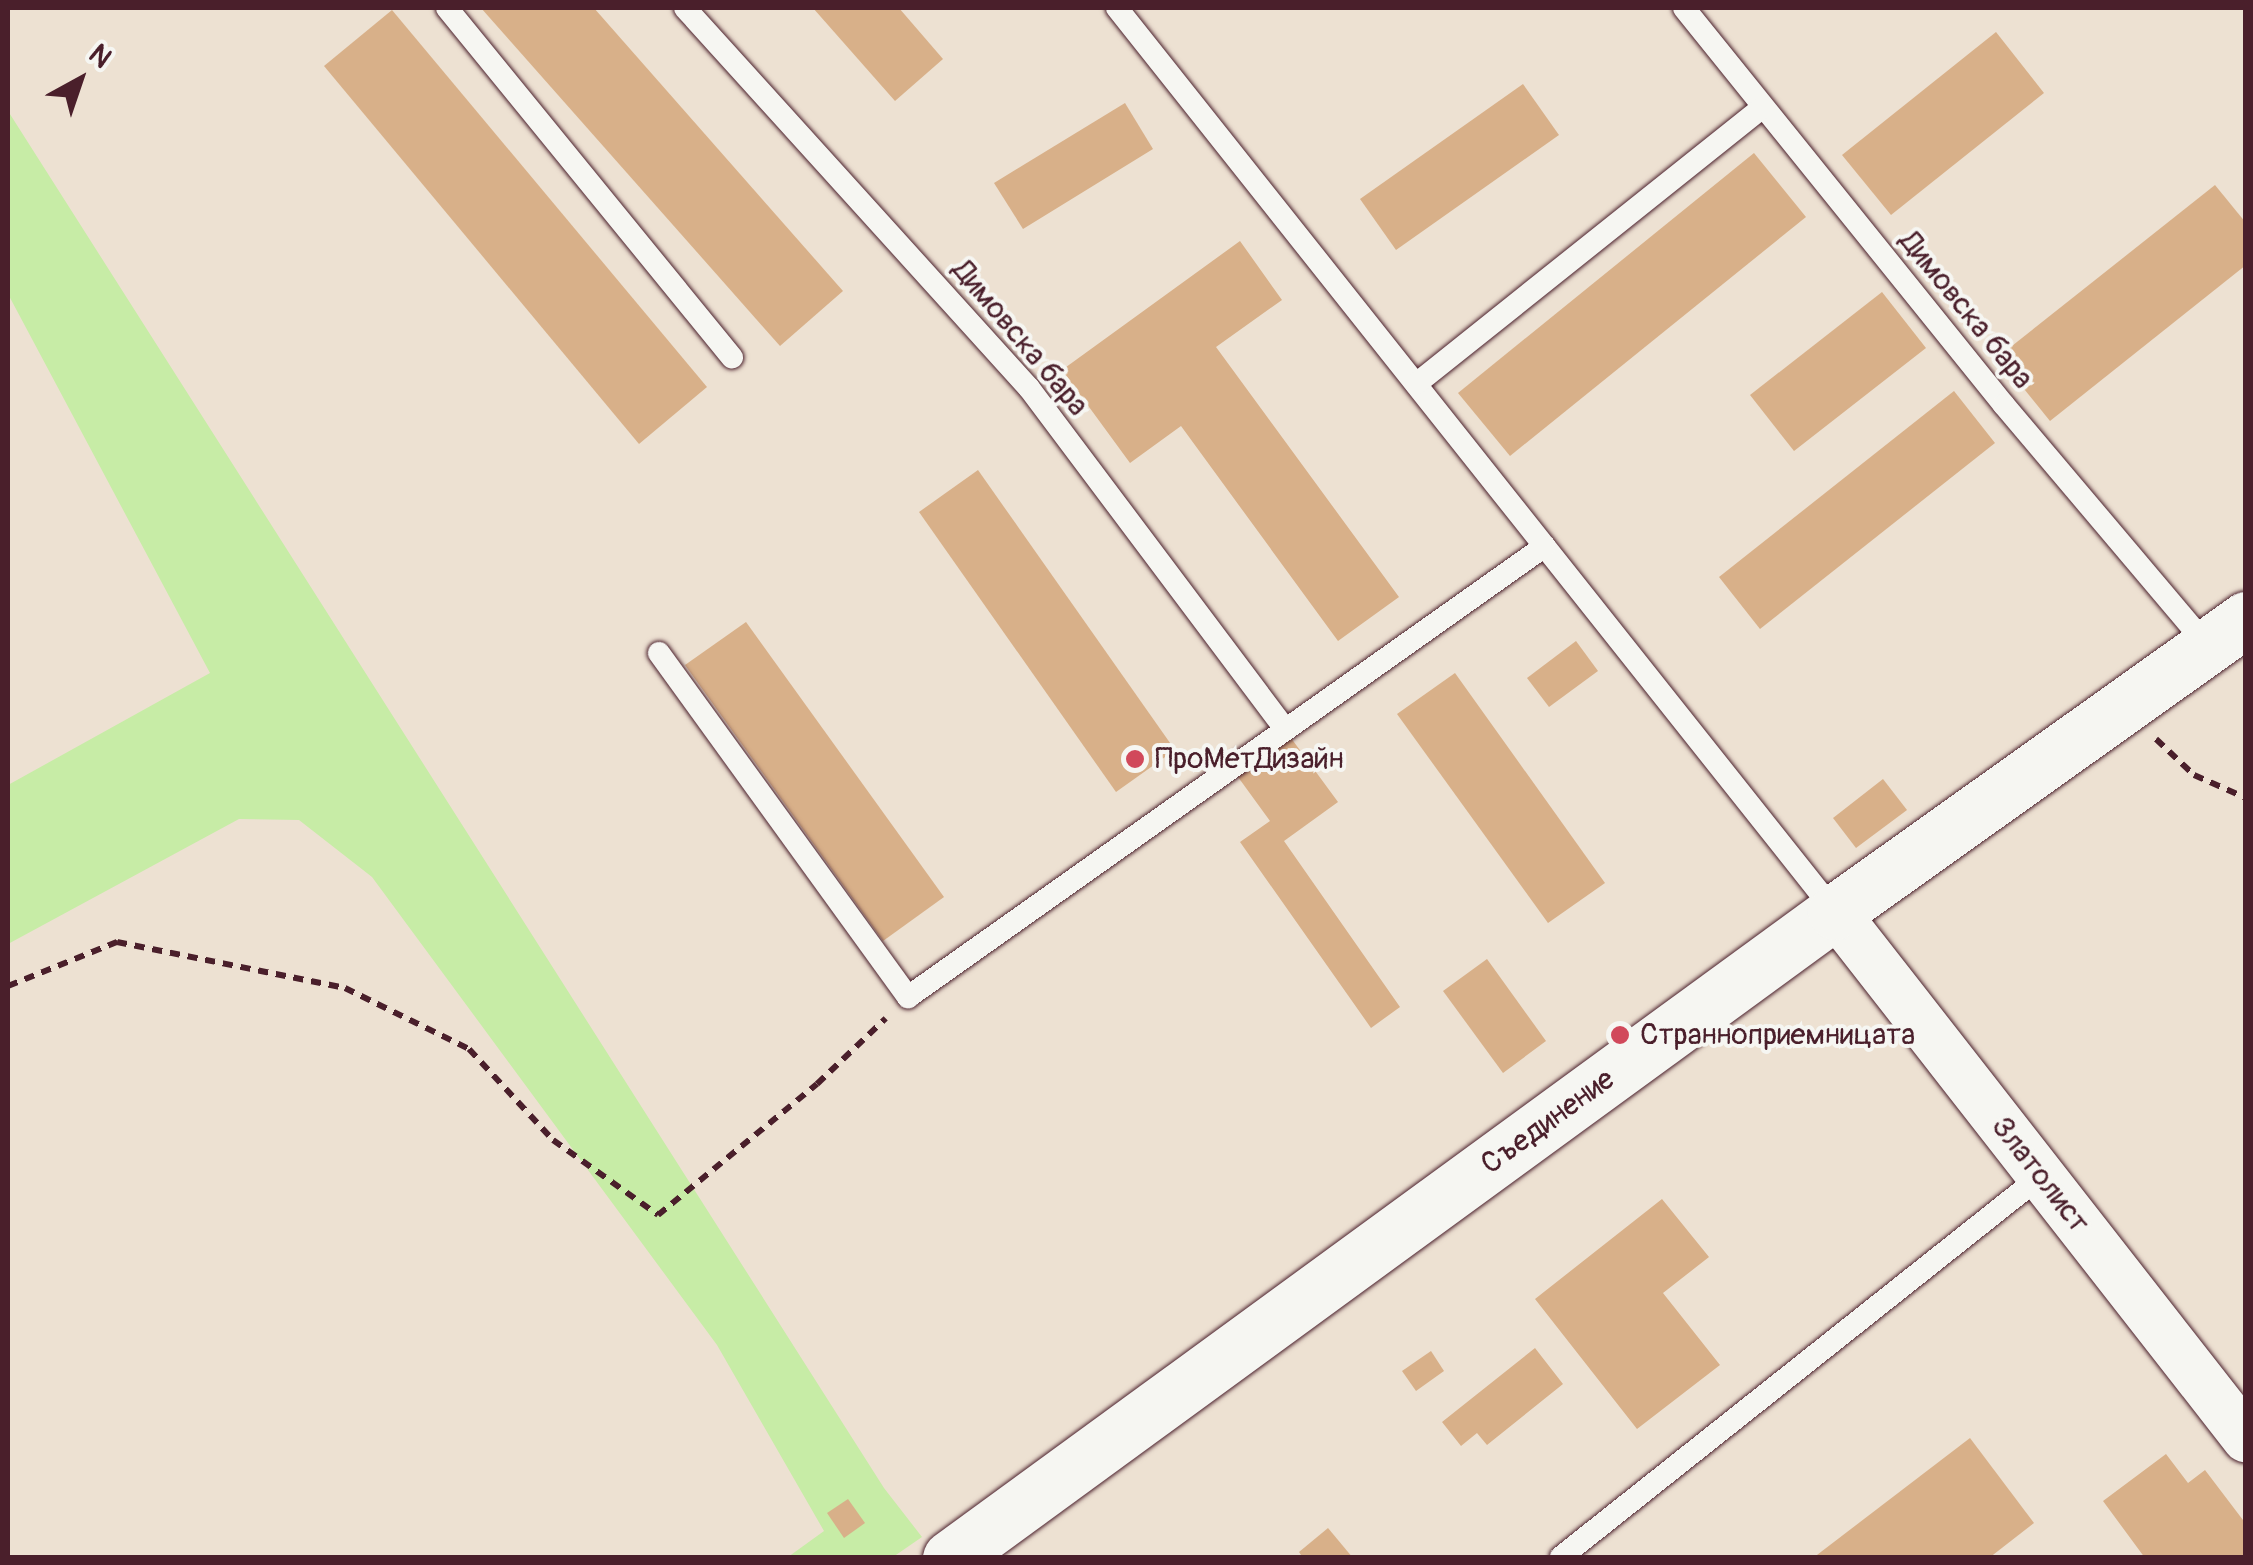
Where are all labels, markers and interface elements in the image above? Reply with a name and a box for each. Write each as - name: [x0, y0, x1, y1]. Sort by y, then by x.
- north arrow: [30, 30, 130, 130]
- text: N: [81, 37, 118, 76]
- street label: Димовска бара: [1891, 224, 2041, 396]
- street label: Димовска бара: [944, 253, 1096, 423]
- place label: ПроМетДизайн: [1155, 741, 1344, 777]
- marker: ПроМетДизайн: [1124, 748, 1146, 770]
- place label: Странноприемницата: [1640, 1017, 1915, 1053]
- marker: Странноприемницата: [1609, 1024, 1631, 1046]
- street label: Съединение: [1474, 1062, 1622, 1182]
- street label: Златолист: [1983, 1110, 2097, 1240]

